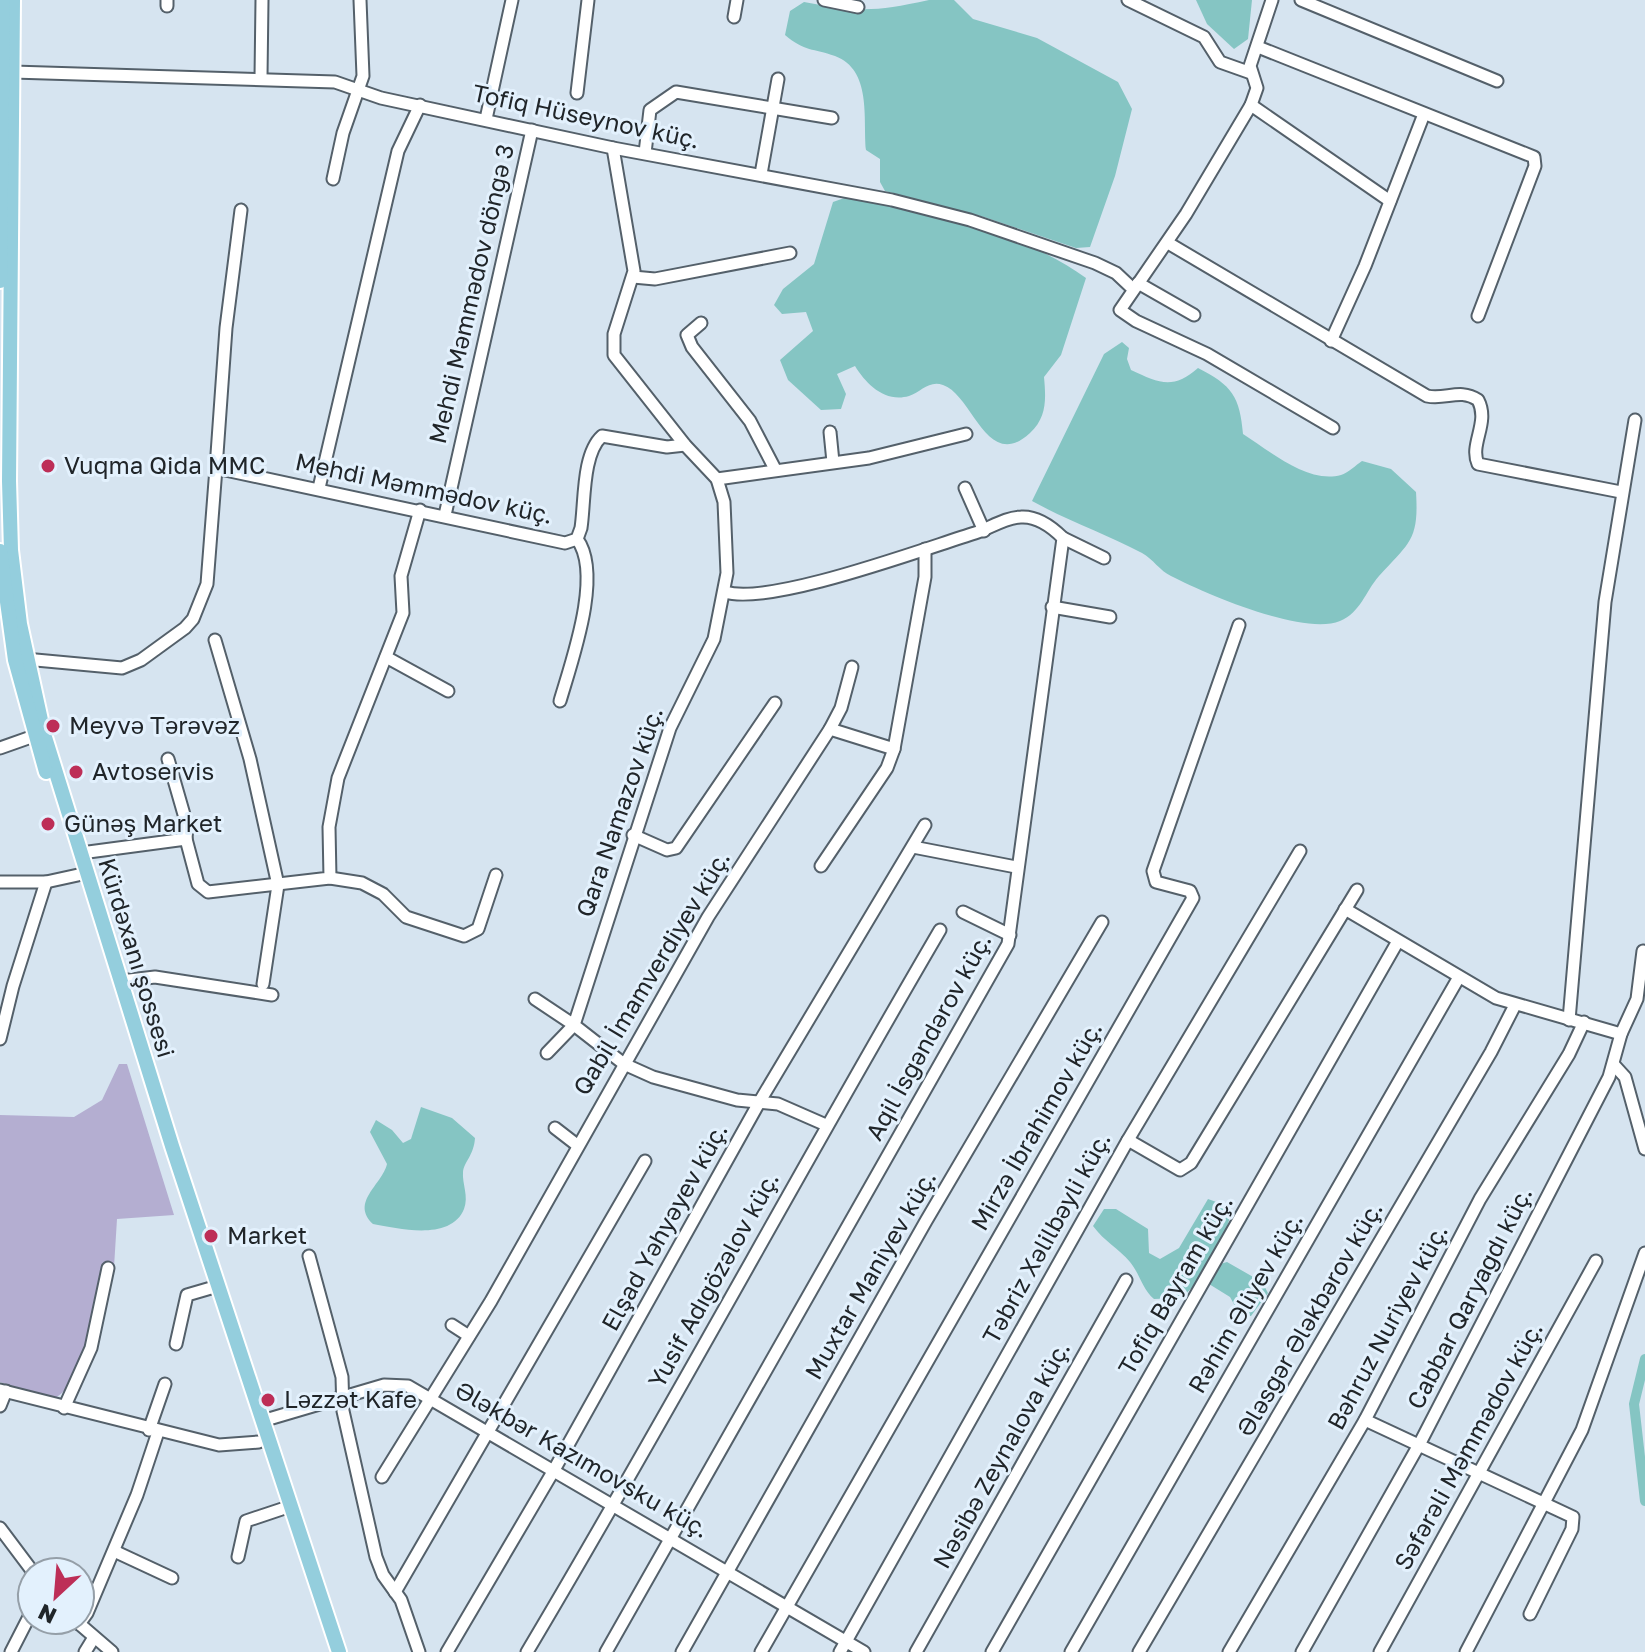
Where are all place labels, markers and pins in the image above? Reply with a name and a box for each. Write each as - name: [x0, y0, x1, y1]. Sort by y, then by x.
- place label: Vuqma Qida MMC: [64, 450, 265, 479]
- marker: Vuqma Qida MMC: [39, 457, 57, 475]
- place label: Meyvə Tərəvəz: [69, 710, 240, 739]
- marker: Meyvə Tərəvəz: [44, 717, 62, 735]
- place label: Avtoservis: [92, 756, 214, 785]
- marker: Avtoservis: [67, 763, 85, 781]
- place label: Günəş Market: [64, 808, 222, 837]
- marker: Günəş Market: [39, 815, 57, 833]
- place label: Market: [227, 1220, 307, 1249]
- marker: Market: [202, 1227, 220, 1245]
- place label: Ləzzət Kafe: [284, 1384, 417, 1413]
- marker: Ləzzət Kafe: [259, 1391, 277, 1409]

